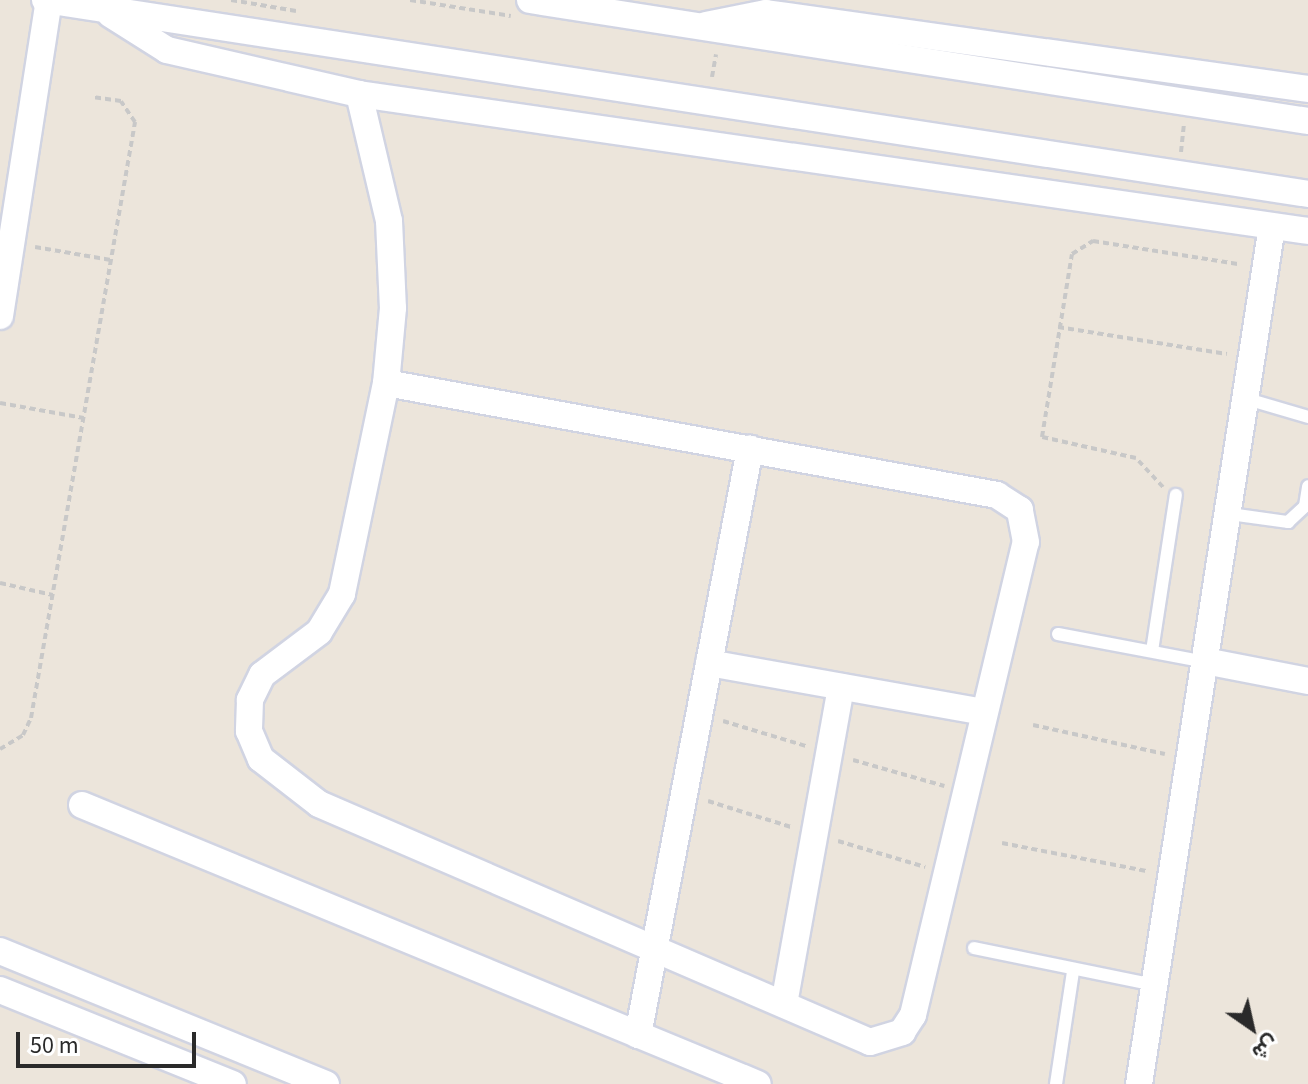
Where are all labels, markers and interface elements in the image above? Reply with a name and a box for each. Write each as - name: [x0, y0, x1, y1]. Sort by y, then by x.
- north arrow: [1212, 988, 1292, 1068]
- scale bar: [20, 1016, 200, 1066]
- text: ش: [1246, 1027, 1285, 1069]
- text: 50 m: [30, 1028, 79, 1063]

